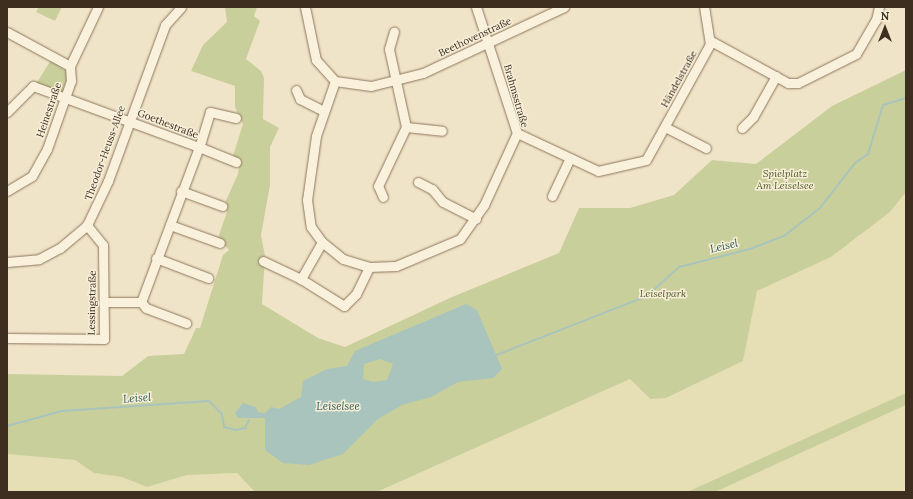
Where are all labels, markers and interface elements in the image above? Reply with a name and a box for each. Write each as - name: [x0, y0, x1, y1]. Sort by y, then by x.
- north arrow: [865, 8, 905, 48]
- text: N: [881, 9, 889, 23]
- street label: Beethovenstraße: [437, 15, 513, 59]
- street label: Händelstraße: [658, 48, 700, 110]
- street label: Brahmsstraße: [501, 63, 531, 129]
- street label: Heinestraße: [34, 81, 64, 139]
- street label: Theodor-Heuss-Allee: [82, 104, 128, 202]
- street label: Goethestraße: [136, 107, 200, 141]
- park label: Spielplatz Am Leiselsee: [756, 167, 814, 190]
- water label: Leisel: [709, 236, 739, 256]
- street label: Lessingstraße: [85, 270, 99, 336]
- park label: Leiselpark: [640, 288, 686, 300]
- water label: Leisel: [122, 390, 152, 406]
- water label: Leiselsee: [316, 399, 360, 413]

